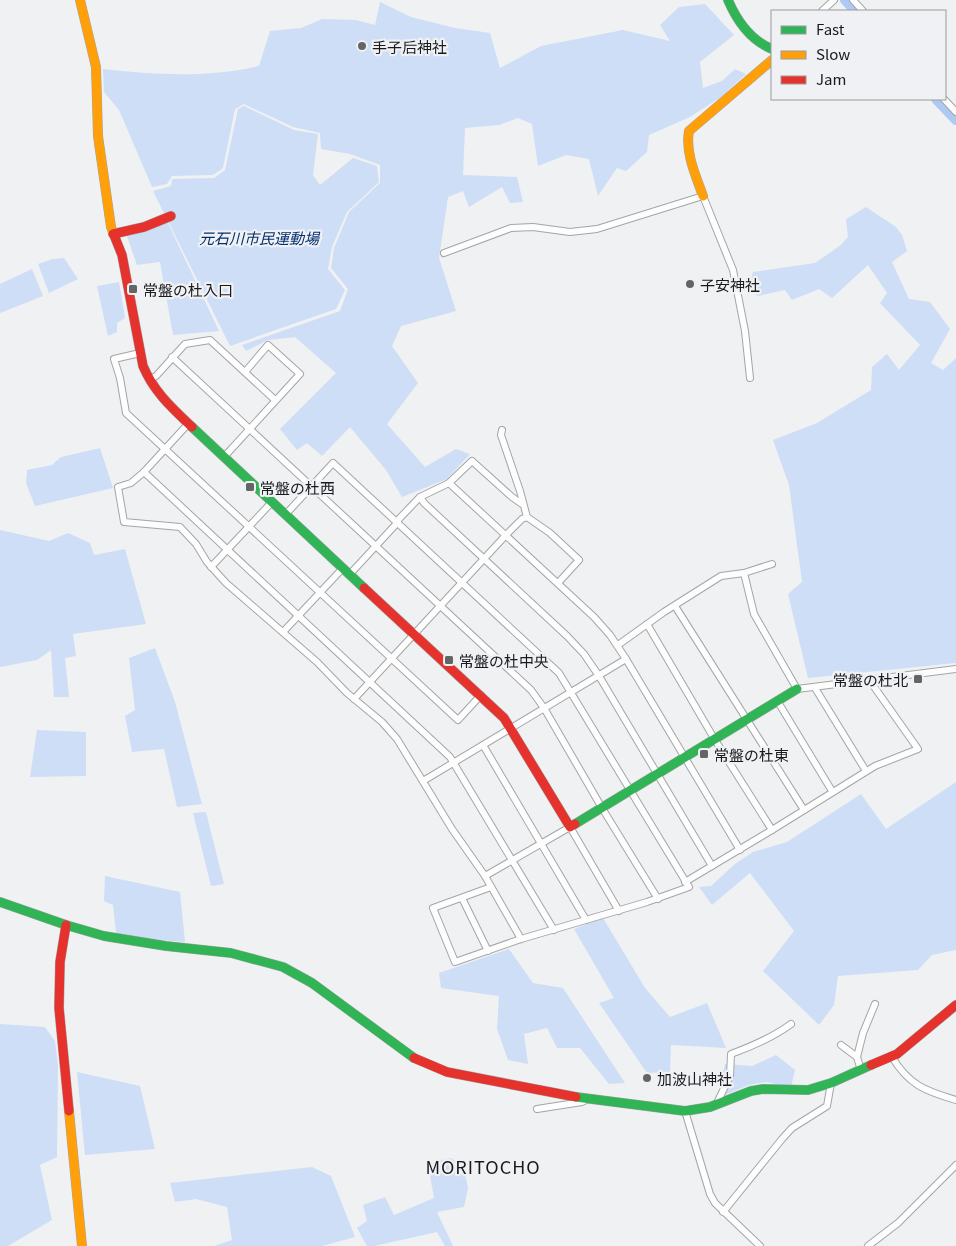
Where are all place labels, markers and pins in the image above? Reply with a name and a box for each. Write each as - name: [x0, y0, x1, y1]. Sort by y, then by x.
- place label: 手子后神社: [372, 36, 447, 57]
- marker: 手子后神社: [356, 40, 368, 52]
- place label: 子安神社: [700, 274, 760, 295]
- marker: 子安神社: [684, 278, 696, 290]
- place label: 常盤の杜入口: [143, 279, 233, 300]
- marker: 常盤の杜入口: [127, 283, 139, 295]
- place label: 常盤の杜西: [260, 477, 335, 498]
- marker: 常盤の杜西: [244, 481, 256, 493]
- place label: 常盤の杜中央: [459, 650, 549, 671]
- marker: 常盤の杜中央: [443, 654, 455, 666]
- place label: 常盤の杜北: [833, 669, 908, 690]
- marker: 常盤の杜北: [912, 673, 924, 685]
- place label: 常盤の杜東: [714, 744, 789, 765]
- marker: 常盤の杜東: [698, 748, 710, 760]
- place label: 加波山神社: [657, 1068, 732, 1089]
- marker: 加波山神社: [641, 1072, 653, 1084]

